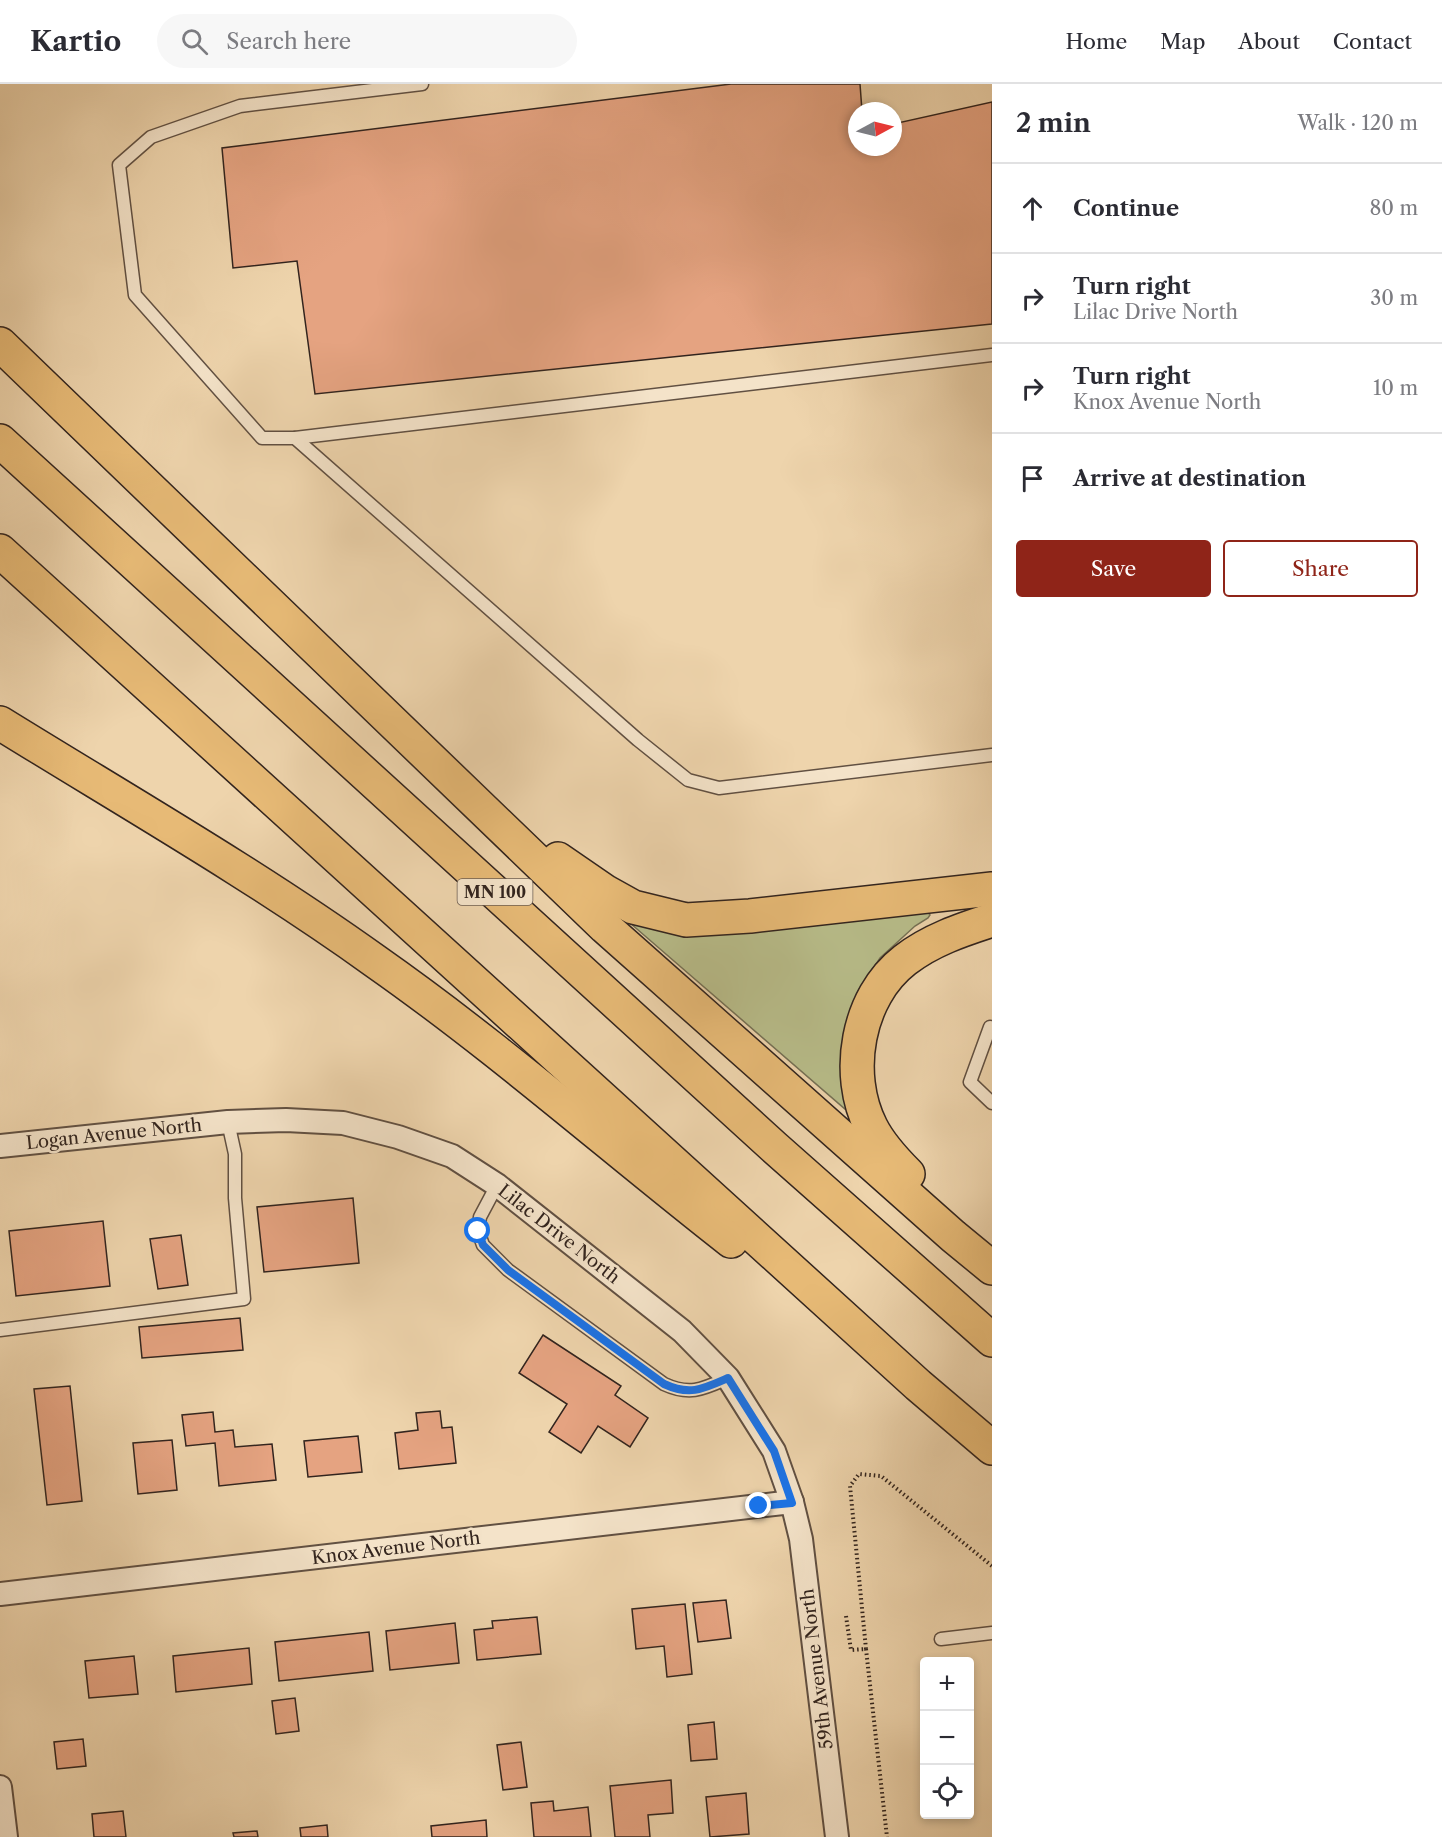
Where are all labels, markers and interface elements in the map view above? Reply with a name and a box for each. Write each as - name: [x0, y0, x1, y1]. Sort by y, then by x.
- search box: [157, 14, 577, 68]
- text: Kartio: [30, 24, 121, 58]
- icon: search: [178, 25, 211, 58]
- text: Search here: [226, 28, 351, 55]
- text: Home: [1066, 29, 1127, 54]
- text: Map: [1160, 29, 1205, 54]
- text: About: [1238, 29, 1300, 54]
- text: Contact: [1333, 29, 1412, 54]
- north arrow: [848, 102, 902, 156]
- text: 2 min: [1016, 107, 1091, 139]
- text: Walk · 120 m: [1297, 111, 1418, 135]
- icon: ahead: [1016, 192, 1049, 225]
- text: Continue: [1073, 195, 1179, 222]
- text: 80 m: [1370, 196, 1418, 220]
- text: Turn right: [1073, 273, 1191, 300]
- icon: right: [1016, 282, 1049, 315]
- text: 30 m: [1370, 286, 1418, 310]
- text: Lilac Drive North: [1073, 300, 1238, 324]
- text: Turn right: [1073, 363, 1191, 390]
- icon: right: [1016, 372, 1049, 405]
- text: 10 m: [1373, 376, 1418, 400]
- text: Knox Avenue North: [1073, 390, 1261, 414]
- icon: arrive: [1016, 462, 1049, 495]
- text: Arrive at destination: [1073, 465, 1306, 492]
- button: Save: [1016, 540, 1211, 597]
- button: Share: [1223, 540, 1418, 597]
- road number: MN 100: [458, 879, 532, 905]
- street label: Logan Avenue North: [25, 1114, 203, 1154]
- street label: Lilac Drive North: [494, 1180, 624, 1288]
- route start: [464, 1217, 490, 1243]
- route end: [745, 1492, 771, 1518]
- street label: Knox Avenue North: [311, 1527, 481, 1569]
- street label: 59th Avenue North: [796, 1588, 838, 1750]
- map controls: [920, 1657, 974, 1819]
- button: +: [920, 1657, 974, 1711]
- button: −: [920, 1711, 974, 1765]
- button: locate: [920, 1765, 974, 1819]

